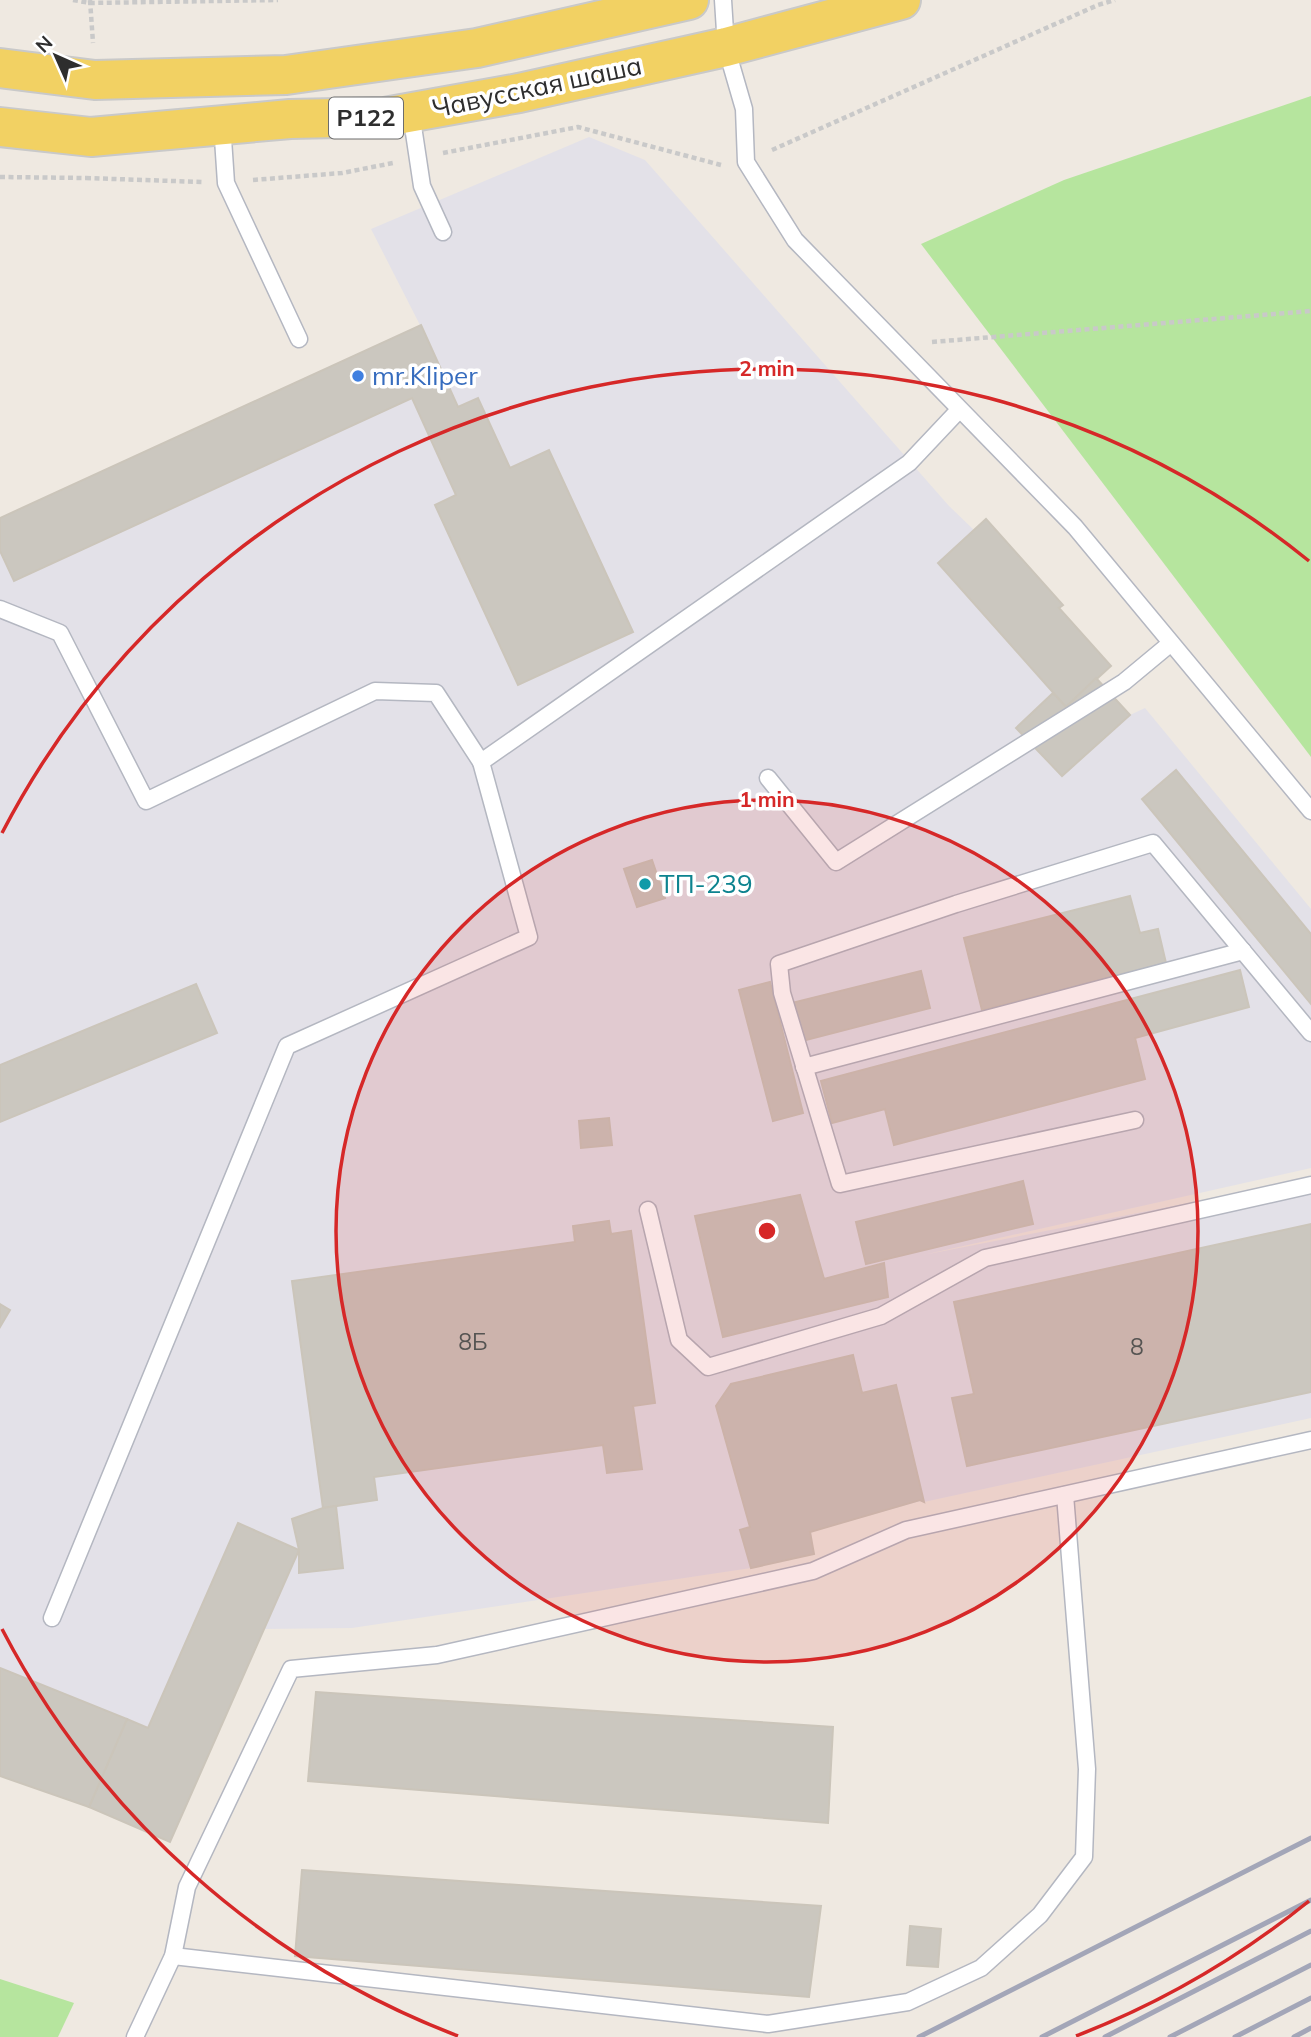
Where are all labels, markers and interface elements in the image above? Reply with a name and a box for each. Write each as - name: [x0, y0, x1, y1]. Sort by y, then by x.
- north arrow: [21, 21, 91, 91]
- text: N: [30, 30, 58, 58]
- street label: Чавусская шаша: [429, 48, 645, 125]
- road number: Р122: [329, 98, 403, 138]
- text: 2 min: [739, 355, 795, 381]
- place label: mr.Kliper: [372, 359, 478, 392]
- marker: mr.Kliper: [350, 368, 366, 384]
- text: 1 min: [739, 786, 795, 812]
- place label: ТП-239: [659, 867, 753, 900]
- marker: ТП-239: [637, 876, 653, 892]
- centre of rings: [755, 1219, 779, 1243]
- house number: 8Б: [458, 1327, 488, 1356]
- house number: 8: [1130, 1332, 1144, 1361]

